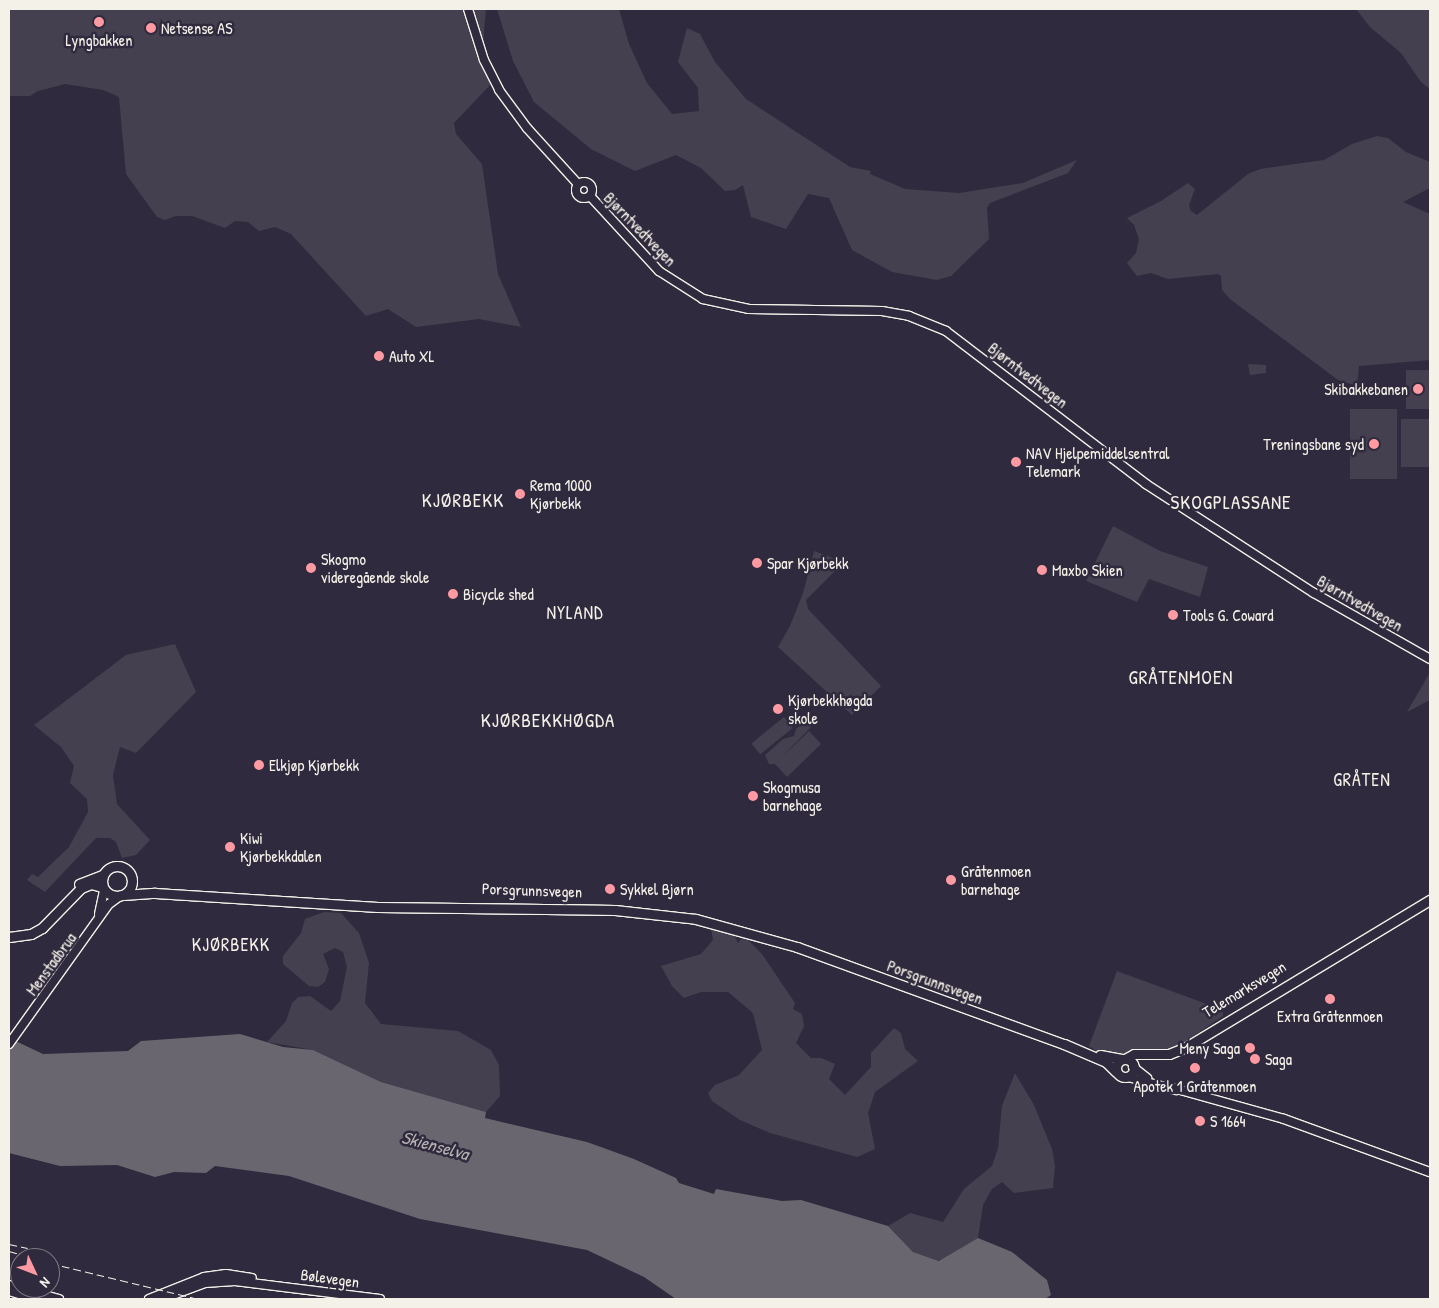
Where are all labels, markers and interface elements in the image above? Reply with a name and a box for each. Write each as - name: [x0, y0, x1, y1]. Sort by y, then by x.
- marker: Lyngbakken: [93, 16, 105, 28]
- place label: Netsense AS: [161, 18, 233, 38]
- marker: Netsense AS: [145, 22, 157, 34]
- place label: Lyngbakken: [66, 30, 132, 50]
- street label: Bjørntvedtvegen: [600, 188, 680, 270]
- street label: Bjørntvedtvegen: [984, 338, 1072, 412]
- place label: Auto XL: [389, 346, 434, 366]
- marker: Auto XL: [373, 350, 385, 362]
- place label: Skibakkebanen: [1324, 379, 1408, 399]
- marker: Skibakkebanen: [1412, 383, 1424, 395]
- place label: Treningsbane syd: [1263, 434, 1364, 454]
- marker: Treningsbane syd: [1368, 438, 1380, 450]
- place label: NAV Hjelpemiddelsentral Telemark: [1026, 443, 1170, 481]
- marker: NAV Hjelpemiddelsentral Telemark: [1010, 456, 1022, 468]
- place label: Rema 1000 Kjørbekk: [530, 475, 592, 513]
- marker: Rema 1000 Kjørbekk: [514, 488, 526, 500]
- district label: KJØRBEKK: [421, 490, 505, 512]
- district label: SKOGPLASSANE: [1169, 492, 1293, 514]
- place label: Skogmo videregående skole: [321, 549, 429, 587]
- place label: Spar Kjørbekk: [767, 553, 849, 573]
- marker: Spar Kjørbekk: [751, 557, 763, 569]
- place label: Maxbo Skien: [1052, 560, 1123, 580]
- marker: Skogmo videregående skole: [305, 562, 317, 574]
- marker: Maxbo Skien: [1036, 564, 1048, 576]
- street label: Bjørntvedtvegen: [1314, 571, 1406, 635]
- place label: Bicycle shed: [463, 584, 534, 604]
- marker: Bicycle shed: [447, 588, 459, 600]
- district label: NYLAND: [546, 602, 604, 624]
- place label: Tools G. Coward: [1183, 605, 1274, 625]
- marker: Tools G. Coward: [1167, 609, 1179, 621]
- district label: GRÅTENMOEN: [1127, 667, 1235, 689]
- place label: Kjørbekkhøgda skole: [788, 690, 872, 728]
- marker: Kjørbekkhøgda skole: [772, 703, 784, 715]
- district label: KJØRBEKKHØGDA: [479, 710, 617, 732]
- place label: Elkjøp Kjørbekk: [269, 755, 359, 775]
- marker: Elkjøp Kjørbekk: [253, 759, 265, 771]
- district label: GRÅTEN: [1332, 769, 1392, 791]
- place label: Skogmusa barnehage: [763, 777, 822, 815]
- marker: Skogmusa barnehage: [747, 790, 759, 802]
- place label: Kiwi Kjørbekkdalen: [240, 828, 322, 866]
- marker: Kiwi Kjørbekkdalen: [224, 841, 236, 853]
- place label: Gråtenmoen barnehage: [961, 861, 1031, 899]
- marker: Gråtenmoen barnehage: [945, 874, 957, 886]
- street label: Porsgrunnsvegen: [482, 879, 582, 901]
- place label: Sykkel Bjørn: [620, 879, 694, 899]
- marker: Sykkel Bjørn: [604, 883, 616, 895]
- street label: Menstadbrua: [22, 929, 80, 999]
- district label: KJØRBEKK: [191, 934, 271, 956]
- street label: Porsgrunnsvegen: [885, 956, 985, 1008]
- street label: Telemarksvegen: [1199, 957, 1289, 1021]
- marker: Extra Gråtenmoen: [1324, 993, 1336, 1005]
- place label: Extra Gråtenmoen: [1277, 1006, 1383, 1026]
- place label: Meny Saga: [1179, 1038, 1240, 1058]
- marker: Meny Saga: [1244, 1042, 1256, 1054]
- place label: Saga: [1265, 1049, 1292, 1069]
- marker: Saga: [1249, 1053, 1261, 1065]
- marker: Apotek 1 Gråtenmoen: [1189, 1062, 1201, 1074]
- place label: Apotek 1 Gråtenmoen: [1134, 1076, 1256, 1096]
- place label: S 1664: [1210, 1111, 1246, 1131]
- marker: S 1664: [1194, 1115, 1206, 1127]
- water label: Skienselva: [399, 1127, 471, 1165]
- north arrow: [10, 1248, 60, 1298]
- street label: Bølevegen: [299, 1264, 361, 1292]
- text: N: [36, 1274, 55, 1292]

